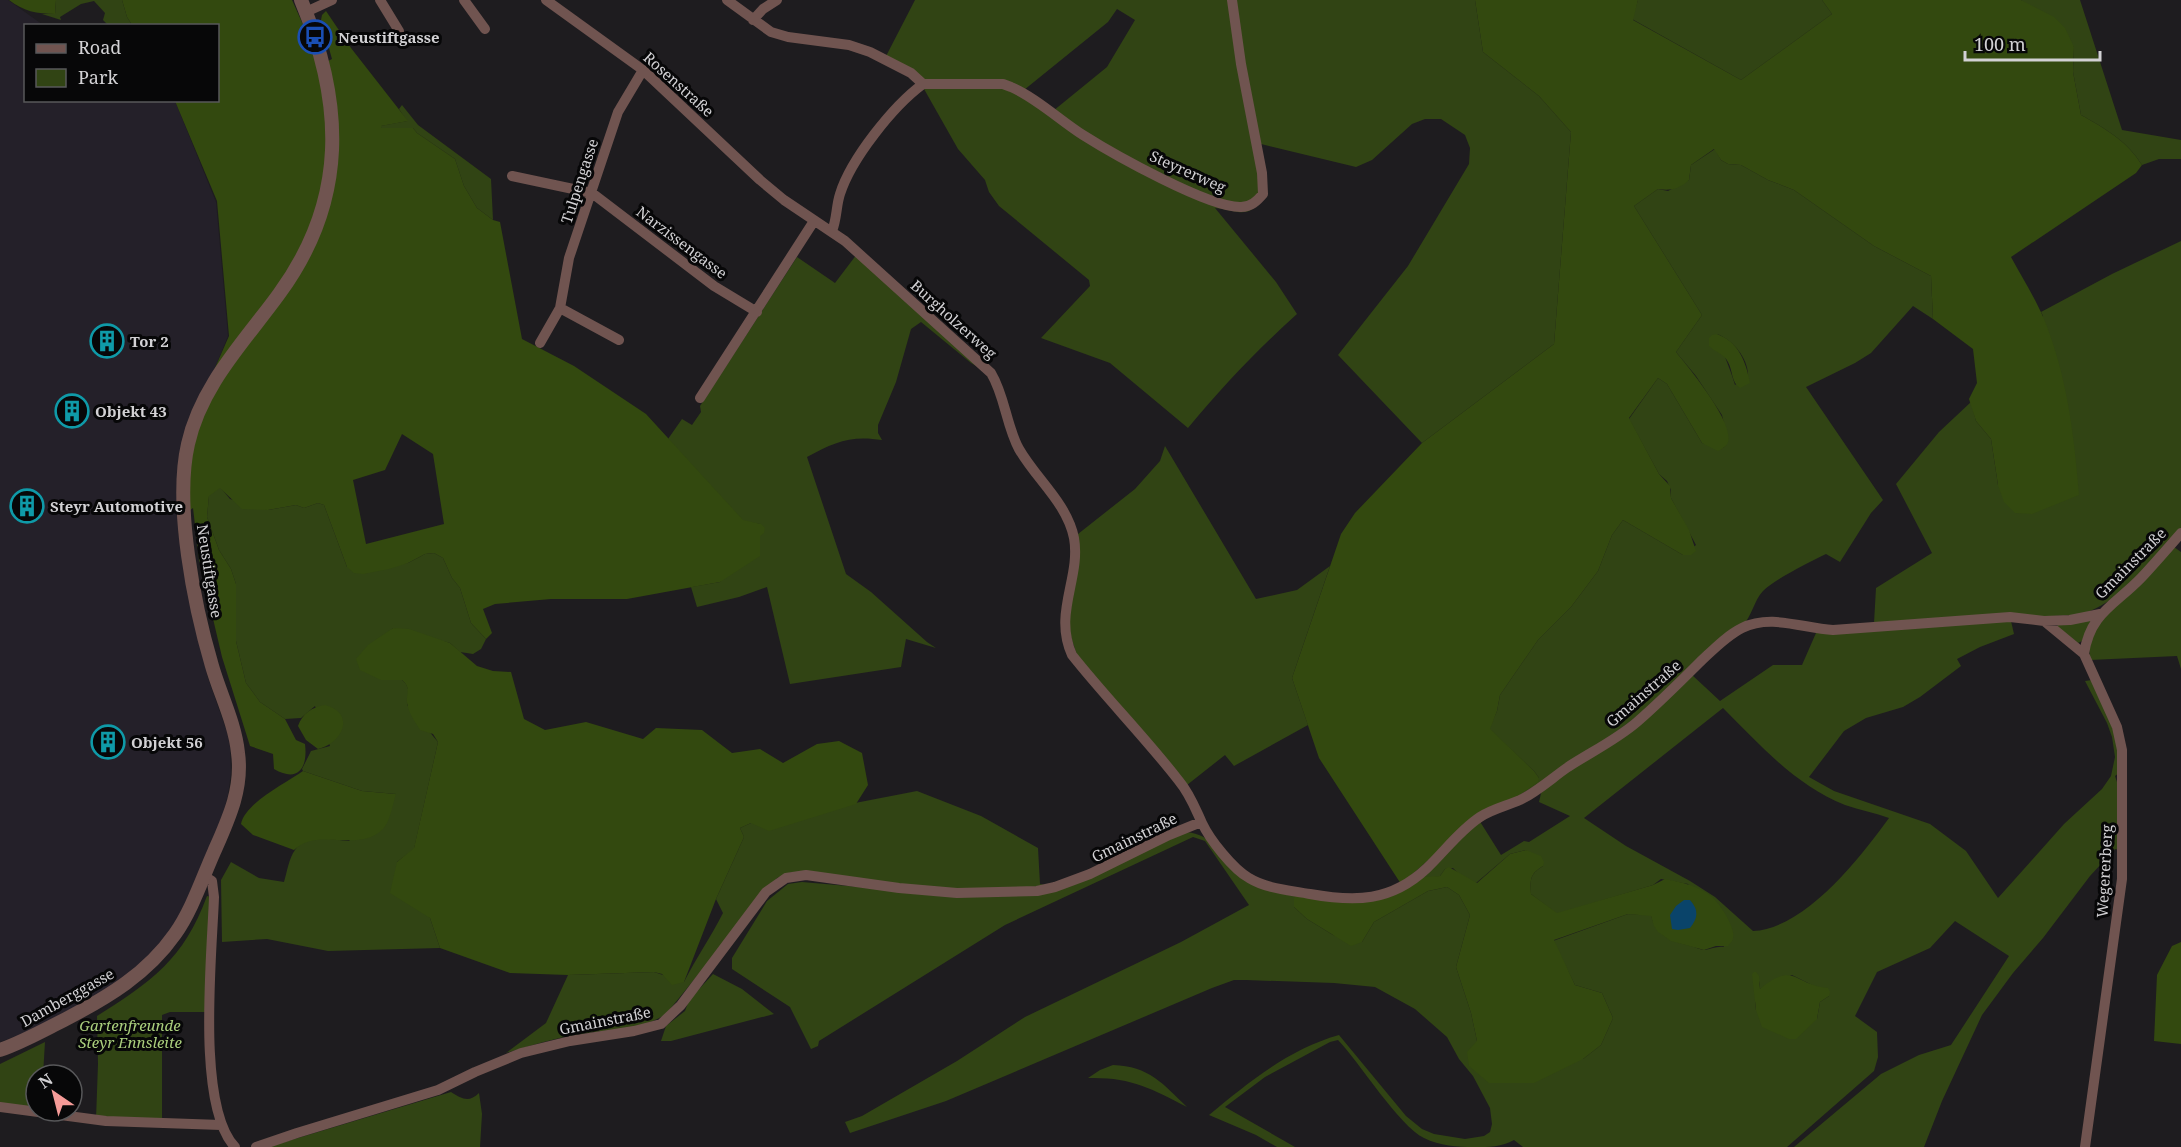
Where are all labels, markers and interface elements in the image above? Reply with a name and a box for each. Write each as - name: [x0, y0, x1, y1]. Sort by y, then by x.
- bus stop icon: Neustiftgasse: [297, 19, 333, 55]
- legend: [24, 24, 219, 102]
- scale bar: [1965, 24, 2100, 62]
- place label: Neustiftgasse: [338, 27, 440, 47]
- text: 100 m: [1974, 32, 2026, 56]
- text: Road: [78, 35, 121, 59]
- street label: Rosenstraße: [640, 47, 718, 121]
- text: Park: [78, 65, 118, 89]
- street label: Tulpengasse: [556, 136, 602, 226]
- street label: Steyrerweg: [1147, 145, 1229, 197]
- street label: Narzissengasse: [633, 201, 731, 283]
- street label: Burgholzerweg: [907, 275, 1001, 363]
- building icon: Tor 2: [89, 323, 125, 359]
- place label: Tor 2: [130, 331, 169, 351]
- building icon: Objekt 43: [54, 393, 90, 429]
- place label: Objekt 43: [95, 401, 167, 421]
- building icon: Steyr Automotive: [9, 488, 45, 524]
- place label: Steyr Automotive: [50, 496, 183, 516]
- street label: Neustiftgasse: [193, 523, 227, 619]
- street label: Gmainstraße: [2090, 523, 2170, 603]
- street label: Gmainstraße: [1601, 655, 1685, 731]
- building icon: Objekt 56: [90, 724, 126, 760]
- place label: Objekt 56: [131, 732, 203, 752]
- street label: Gmainstraße: [1088, 808, 1180, 866]
- street label: Wegererberg: [2092, 824, 2116, 918]
- street label: Damberggasse: [17, 963, 117, 1031]
- street label: Gmainstraße: [558, 1001, 652, 1039]
- park label: Gartenfreunde Steyr Ennsleite: [78, 1015, 182, 1052]
- north arrow: [24, 1063, 84, 1123]
- text: N: [34, 1068, 57, 1093]

